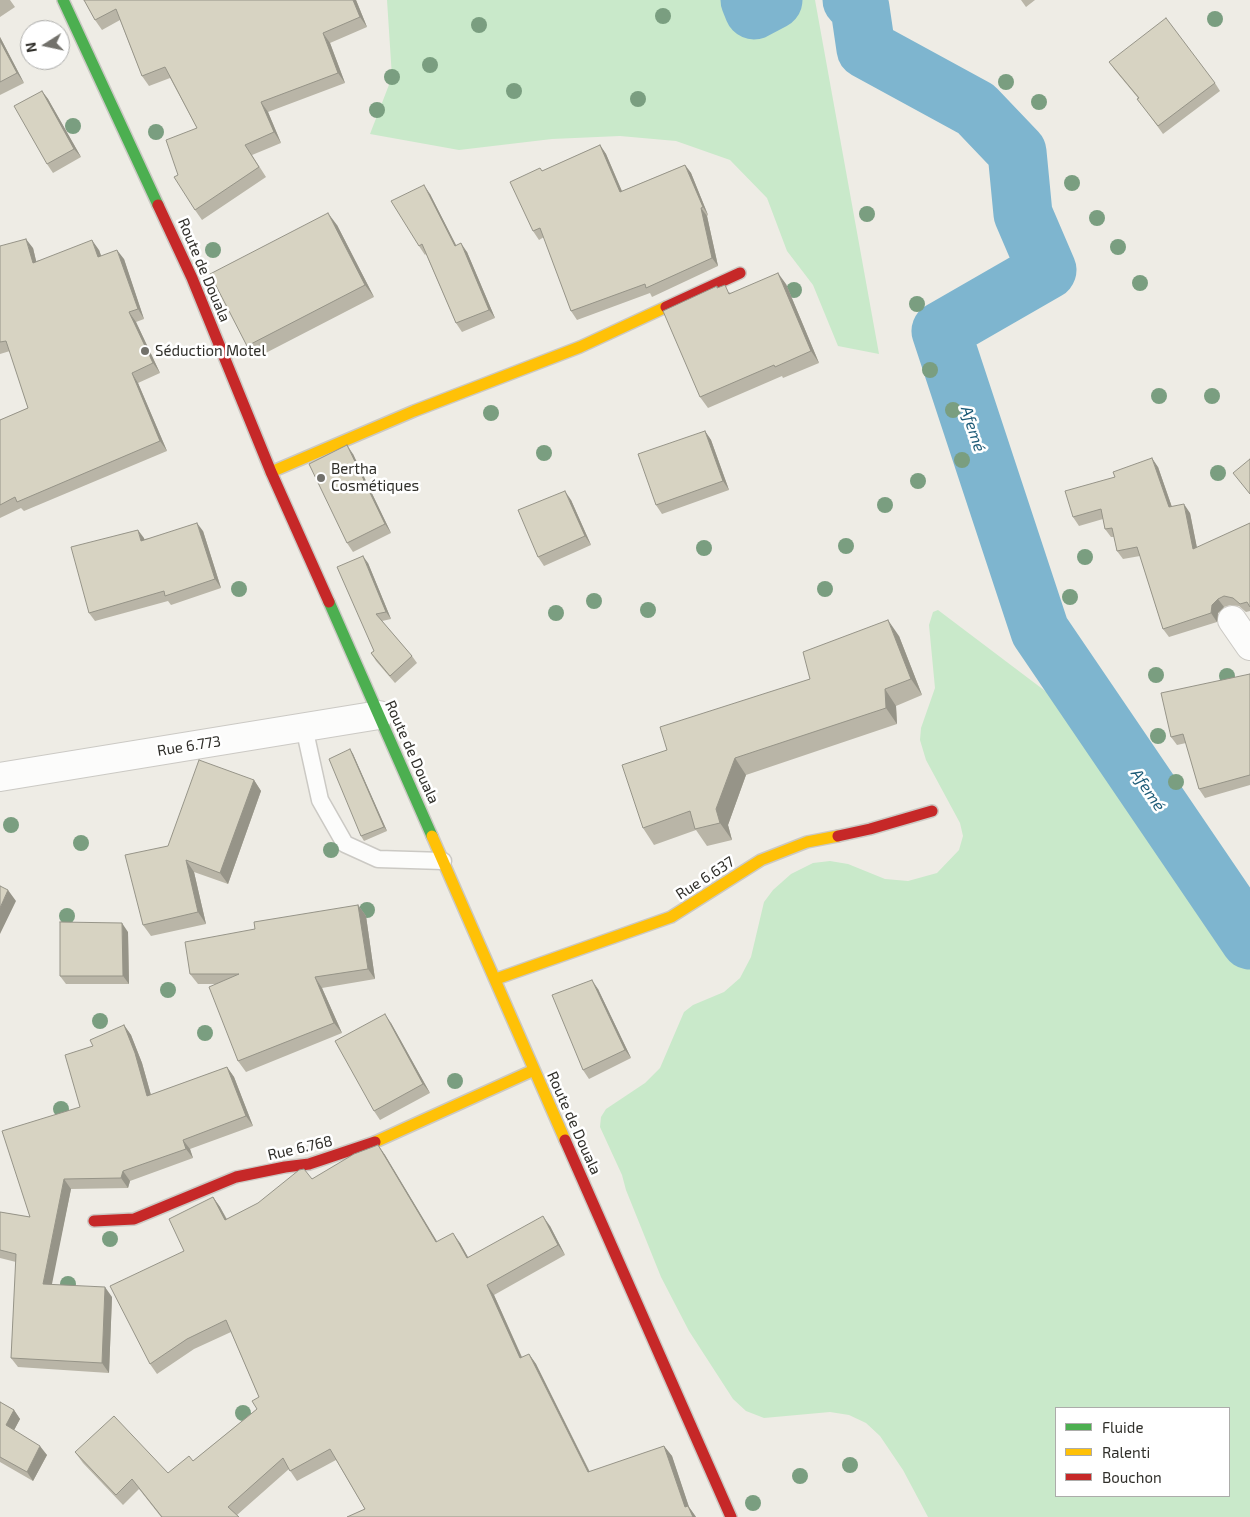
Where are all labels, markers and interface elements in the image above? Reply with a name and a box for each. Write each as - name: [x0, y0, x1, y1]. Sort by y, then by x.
- north arrow: [20, 20, 70, 70]
- text: N: [21, 41, 40, 54]
- street label: Route de Douala: [174, 215, 234, 325]
- place label: Séduction Motel: [155, 342, 266, 360]
- marker: Séduction Motel: [139, 345, 151, 357]
- water label: Afemé: [957, 404, 989, 454]
- place label: Bertha Cosmétiques: [331, 460, 419, 495]
- marker: Bertha Cosmétiques: [315, 472, 327, 484]
- street label: Route de Douala: [381, 697, 443, 807]
- street label: Rue 6.773: [156, 732, 222, 760]
- water label: Afemé: [1127, 765, 1169, 815]
- street label: Rue 6.637: [672, 853, 738, 903]
- street label: Route de Douala: [543, 1068, 605, 1178]
- street label: Rue 6.768: [266, 1132, 334, 1164]
- legend: [1055, 1407, 1230, 1497]
- text: Fluide: [1102, 1418, 1143, 1436]
- text: Ralenti: [1102, 1443, 1150, 1461]
- text: Bouchon: [1102, 1468, 1162, 1486]

